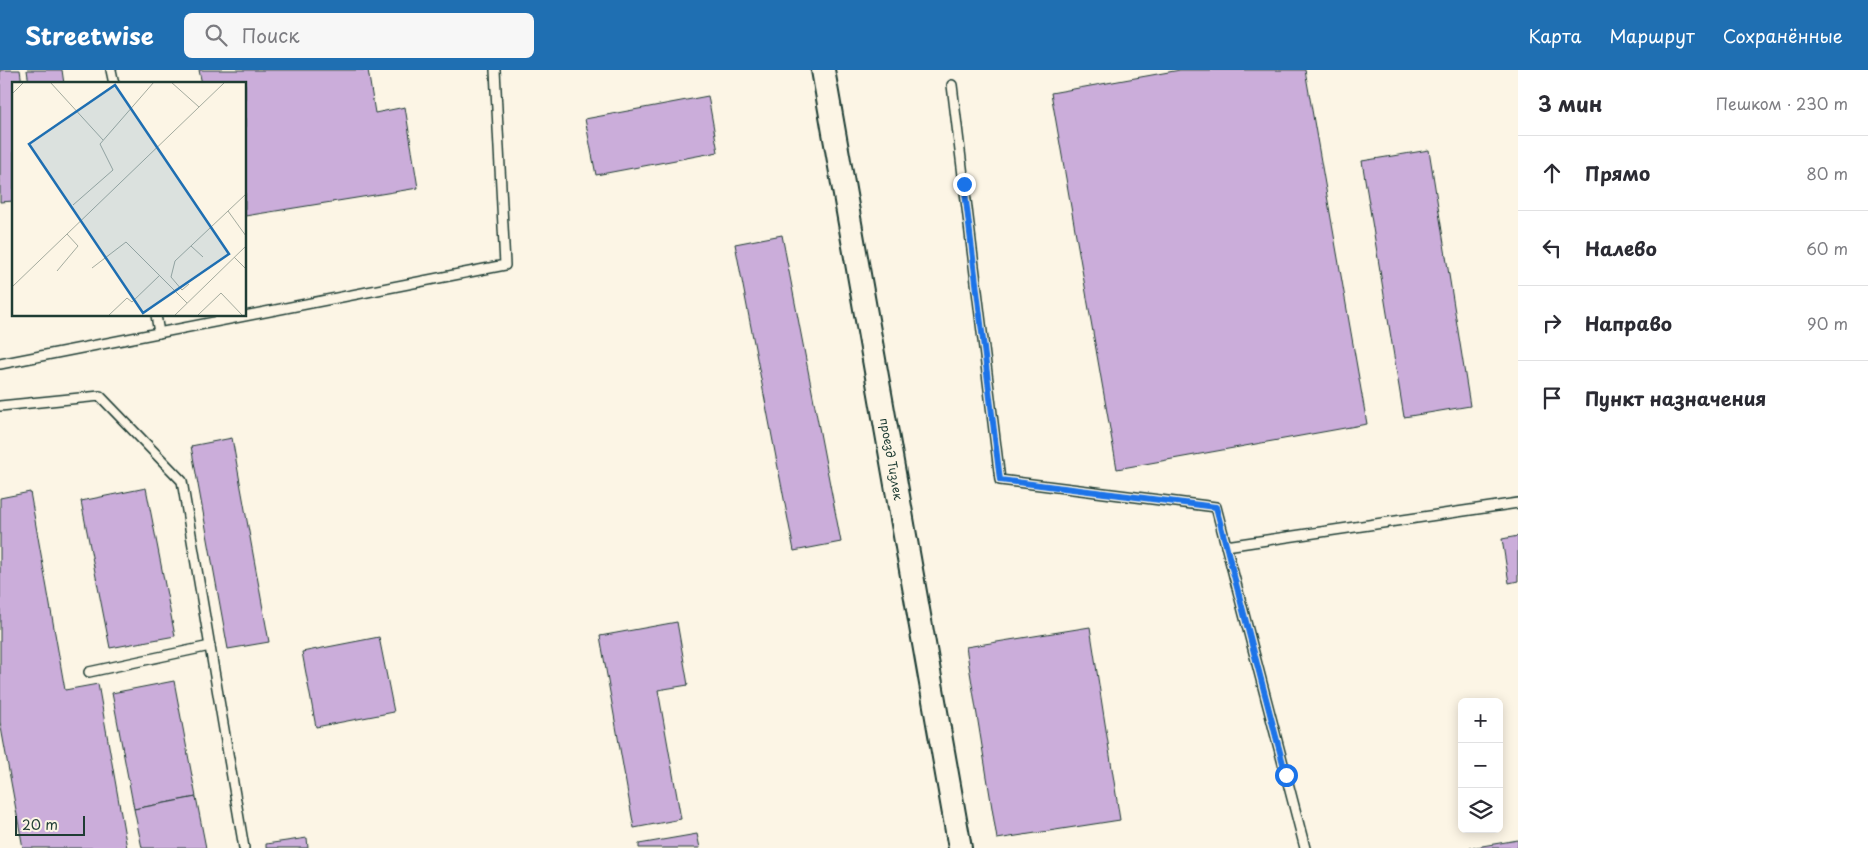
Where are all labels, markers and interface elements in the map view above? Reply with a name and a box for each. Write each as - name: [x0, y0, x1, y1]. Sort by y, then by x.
- search box: [184, 13, 534, 58]
- text: Streetwise: [25, 17, 154, 53]
- icon: search: [202, 21, 230, 49]
- text: Поиск: [242, 21, 299, 49]
- text: Карта: [1529, 22, 1581, 49]
- text: Маршрут: [1609, 22, 1695, 49]
- text: Сохранённые: [1723, 22, 1843, 49]
- inset map: [12, 82, 246, 316]
- text: 3 мин: [1538, 87, 1602, 119]
- text: Пешком · 230 m: [1716, 91, 1848, 115]
- icon: ahead: [1538, 159, 1566, 187]
- text: Прямо: [1585, 159, 1650, 187]
- text: 80 m: [1806, 161, 1848, 185]
- route end: [953, 173, 976, 196]
- icon: left: [1538, 234, 1566, 262]
- text: Налево: [1585, 234, 1657, 262]
- text: 60 m: [1806, 236, 1848, 260]
- icon: right: [1538, 309, 1566, 337]
- text: Направо: [1585, 309, 1672, 337]
- text: 90 m: [1807, 311, 1848, 335]
- icon: arrive: [1538, 384, 1566, 412]
- text: Пункт назначения: [1585, 384, 1766, 412]
- street label: проезд Тизлек: [876, 416, 908, 502]
- map controls: [1458, 698, 1503, 833]
- button: +: [1458, 698, 1503, 743]
- button: −: [1458, 743, 1503, 788]
- route start: [1275, 764, 1298, 787]
- button: layers: [1458, 788, 1503, 833]
- scale bar: [15, 813, 85, 836]
- text: 20 m: [22, 814, 58, 835]

